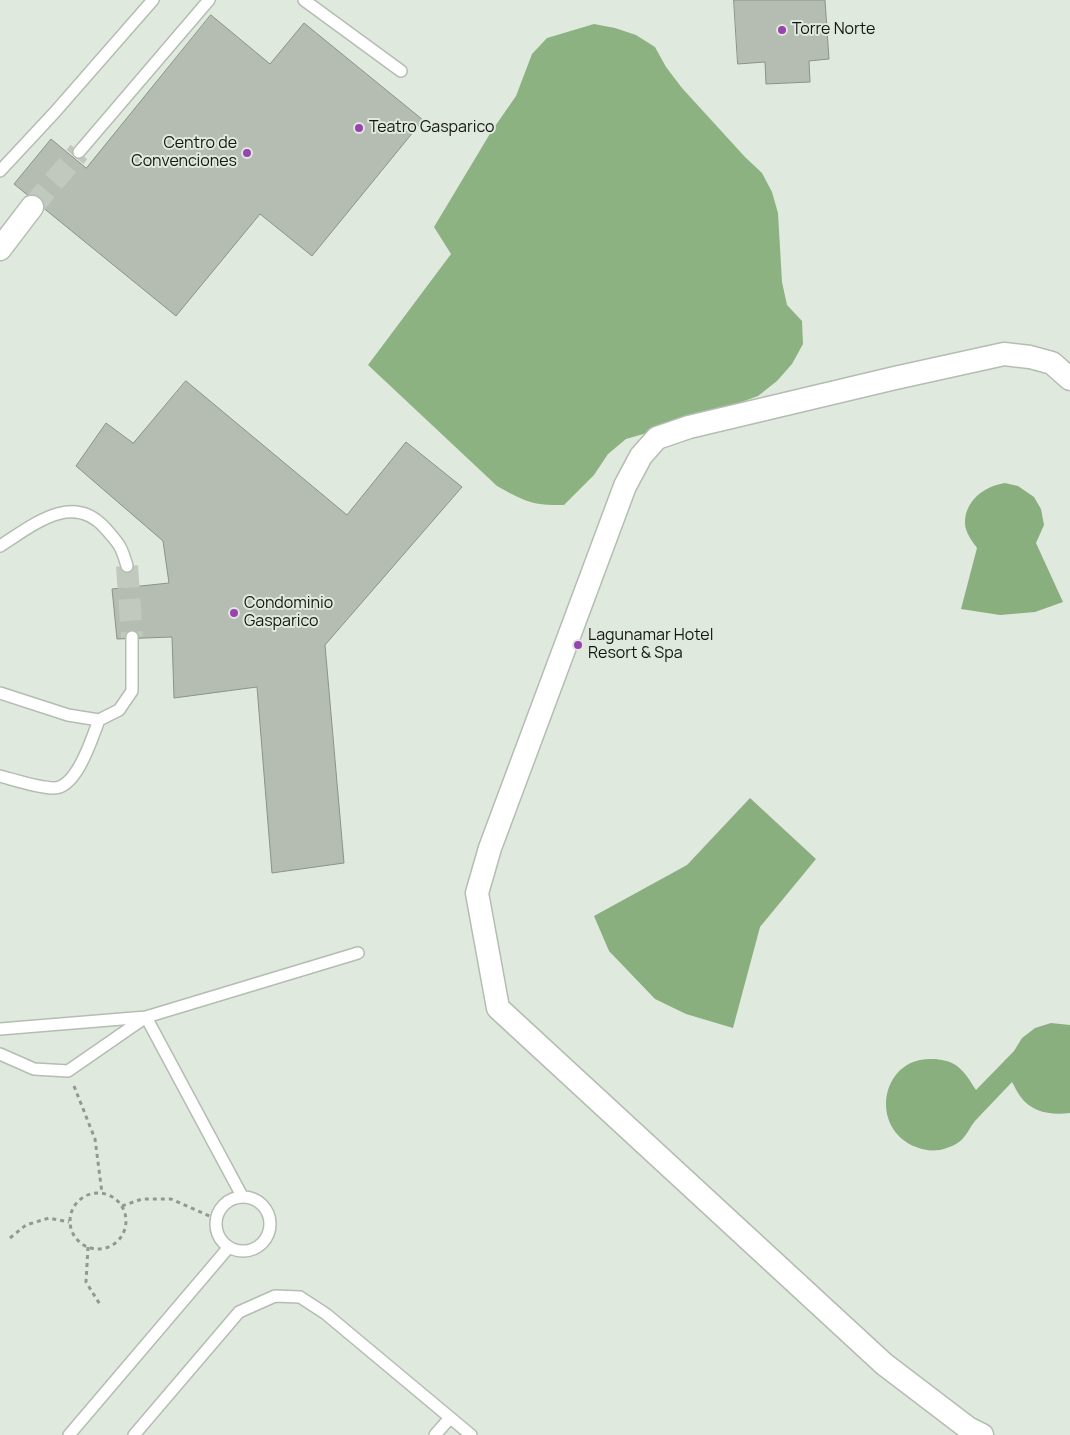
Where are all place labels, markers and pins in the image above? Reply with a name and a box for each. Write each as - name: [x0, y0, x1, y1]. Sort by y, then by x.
- place label: Torre Norte: [792, 20, 875, 40]
- marker: Torre Norte: [776, 24, 788, 36]
- place label: Teatro Gasparico: [369, 118, 495, 138]
- marker: Teatro Gasparico: [353, 122, 365, 134]
- place label: Centro de Convenciones: [131, 134, 237, 172]
- marker: Centro de Convenciones: [241, 147, 253, 159]
- place label: Condominio Gasparico: [244, 594, 333, 632]
- marker: Condominio Gasparico: [228, 607, 240, 619]
- place label: Lagunamar Hotel Resort & Spa: [588, 626, 713, 664]
- marker: Lagunamar Hotel Resort & Spa: [572, 639, 584, 651]

